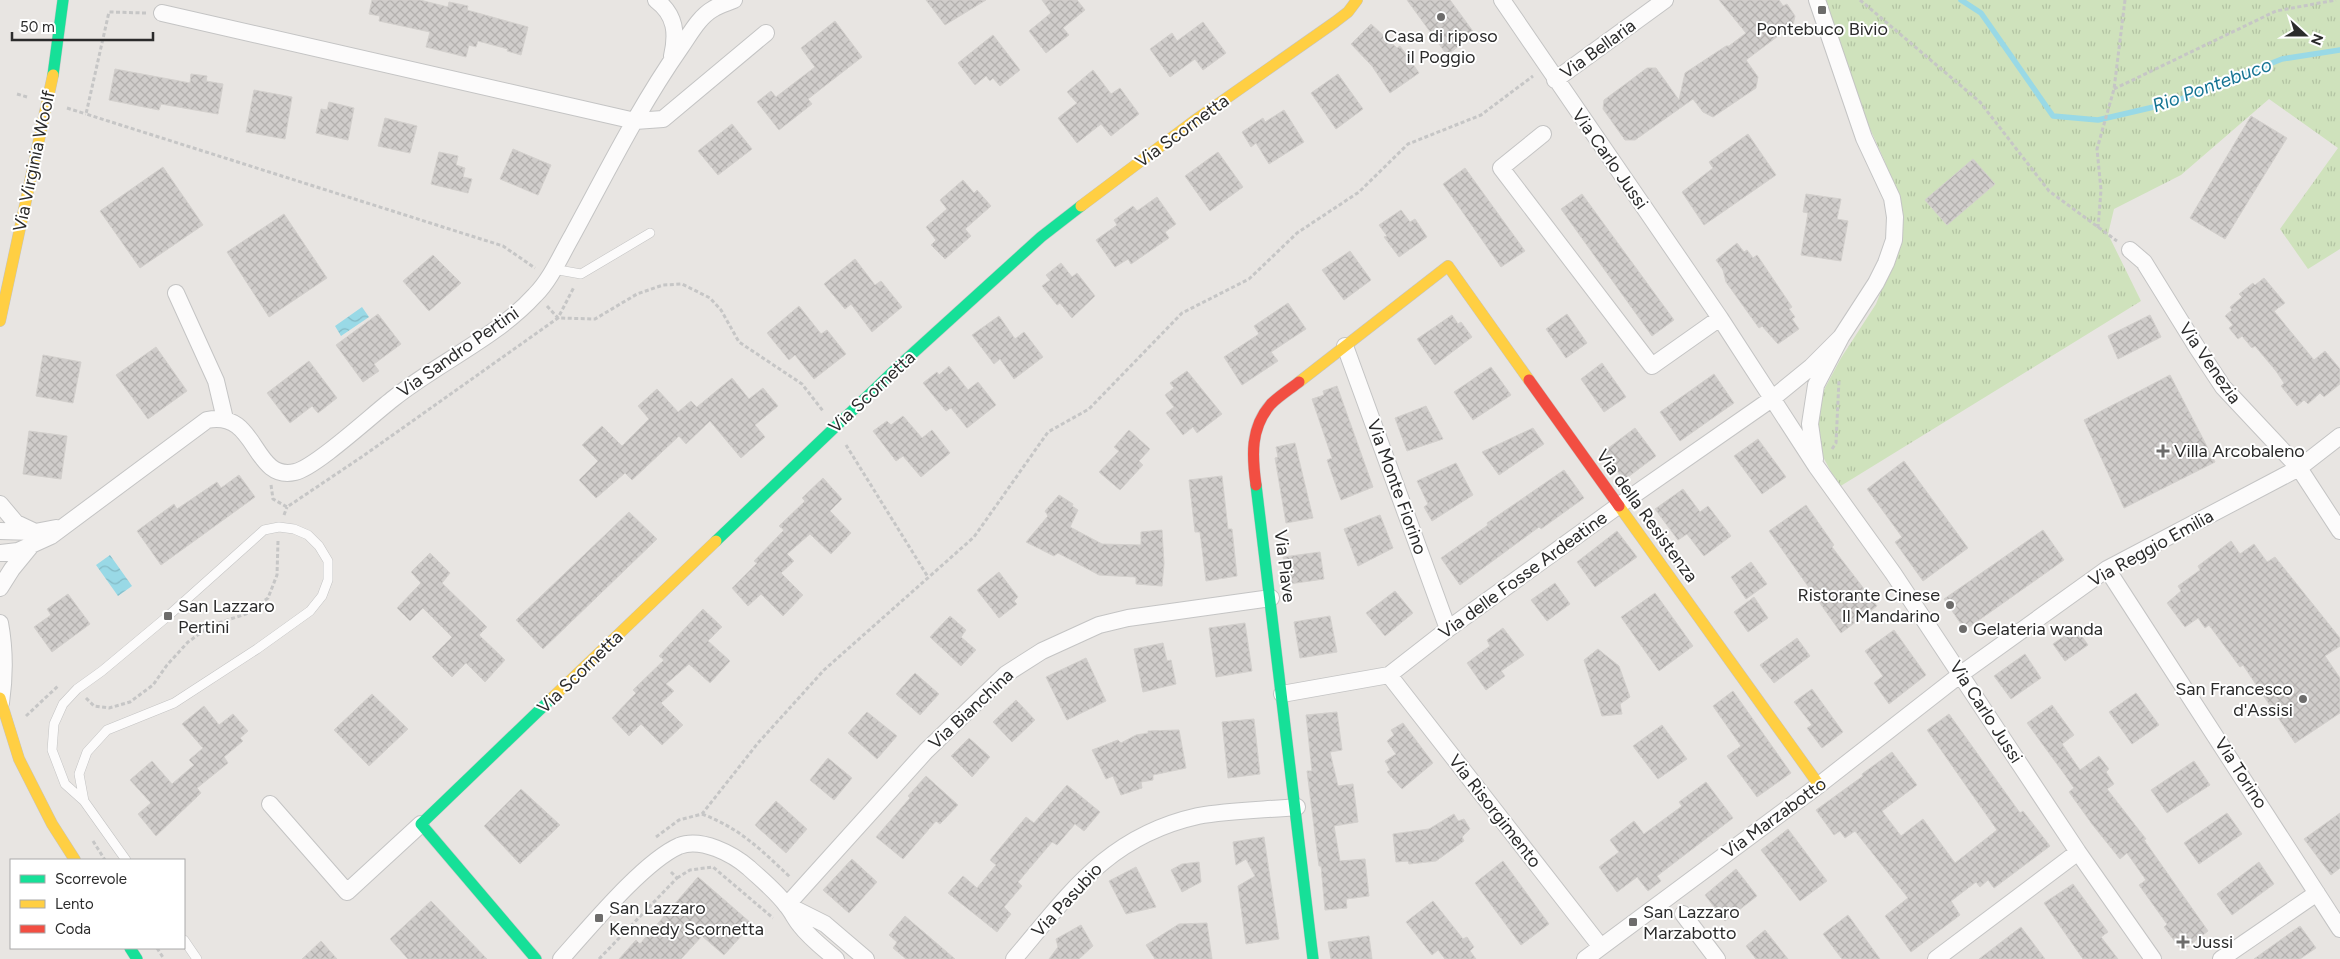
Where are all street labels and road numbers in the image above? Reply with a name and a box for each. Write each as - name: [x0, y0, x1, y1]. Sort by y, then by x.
- street label: Via Bellaria: [1556, 14, 1640, 84]
- street label: Via Virginia Woolf: [8, 88, 60, 234]
- street label: Via Scornetta: [1131, 90, 1233, 172]
- street label: Via Carlo Jussi: [1567, 105, 1653, 213]
- street label: Via Sandro Pertini: [393, 302, 523, 402]
- street label: Via Venezia: [2174, 318, 2246, 408]
- street label: Via Scornetta: [824, 346, 920, 438]
- street label: Via Monte Fiorino: [1362, 416, 1432, 558]
- street label: Via della Resistenza: [1591, 445, 1703, 587]
- street label: Via Reggio Emilia: [2085, 505, 2217, 591]
- street label: Via delle Fosse Ardeatine: [1435, 506, 1612, 643]
- street label: Via Piave: [1270, 528, 1300, 604]
- street label: Via Scornetta: [533, 626, 627, 718]
- street label: Via Carlo Jussi: [1945, 657, 2027, 767]
- street label: Via Bianchina: [924, 664, 1018, 754]
- street label: Via Torino: [2210, 733, 2272, 813]
- street label: Via Risorgimento: [1444, 750, 1546, 872]
- street label: Via Marzabotto: [1717, 773, 1831, 863]
- street label: Via Pasubio: [1027, 858, 1107, 942]

